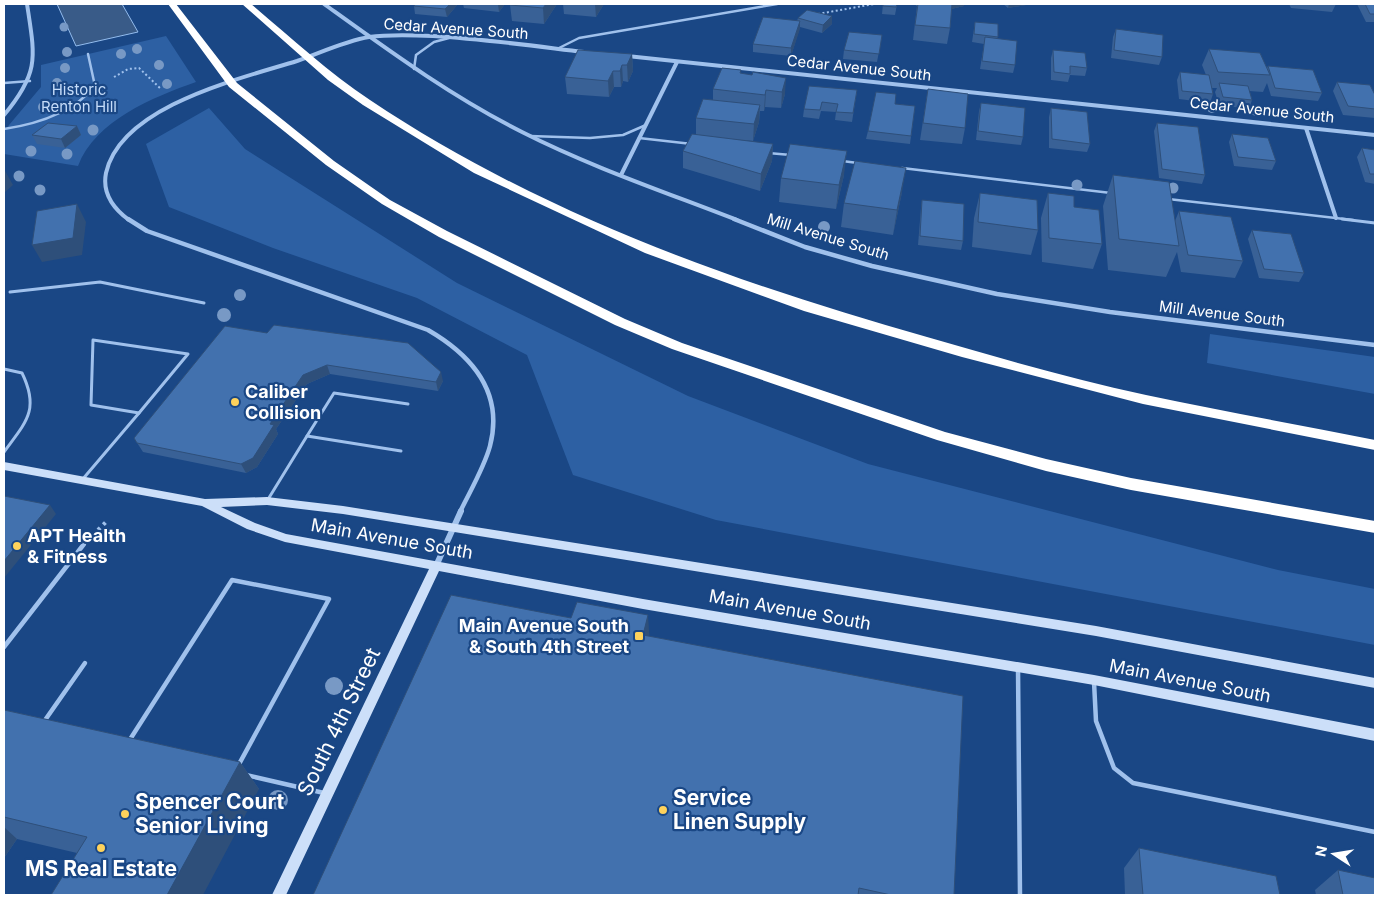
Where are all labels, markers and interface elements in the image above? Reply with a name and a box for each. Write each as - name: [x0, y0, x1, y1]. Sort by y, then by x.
- street label: Cedar Avenue South: [383, 14, 529, 43]
- street label: Cedar Avenue South: [786, 50, 932, 85]
- park label: Historic Renton Hill: [41, 80, 117, 116]
- street label: Cedar Avenue South: [1189, 92, 1335, 127]
- street label: Mill Avenue South: [765, 209, 892, 264]
- street label: Mill Avenue South: [1158, 296, 1286, 331]
- place label: Caliber Collision: [245, 381, 321, 423]
- marker: Caliber Collision: [229, 396, 241, 408]
- street label: Main Avenue South: [309, 514, 475, 563]
- place label: APT Health & Fitness: [27, 525, 126, 567]
- marker: APT Health & Fitness: [11, 540, 23, 552]
- street label: Main Avenue South: [707, 585, 873, 634]
- place label: Main Avenue South & South 4th Street: [459, 615, 629, 657]
- marker: Main Avenue South & South 4th Street: [633, 630, 645, 642]
- street label: South 4th Street: [292, 644, 385, 800]
- street label: Main Avenue South: [1107, 655, 1273, 706]
- place label: Service Linen Supply: [673, 785, 806, 834]
- place label: Spencer Court Senior Living: [135, 789, 284, 838]
- marker: Service Linen Supply: [657, 804, 669, 816]
- marker: Spencer Court Senior Living: [119, 808, 131, 820]
- north arrow: [1309, 829, 1359, 879]
- marker: MS Real Estate: [95, 842, 107, 854]
- text: N: [1311, 844, 1330, 858]
- place label: MS Real Estate: [25, 856, 177, 881]

